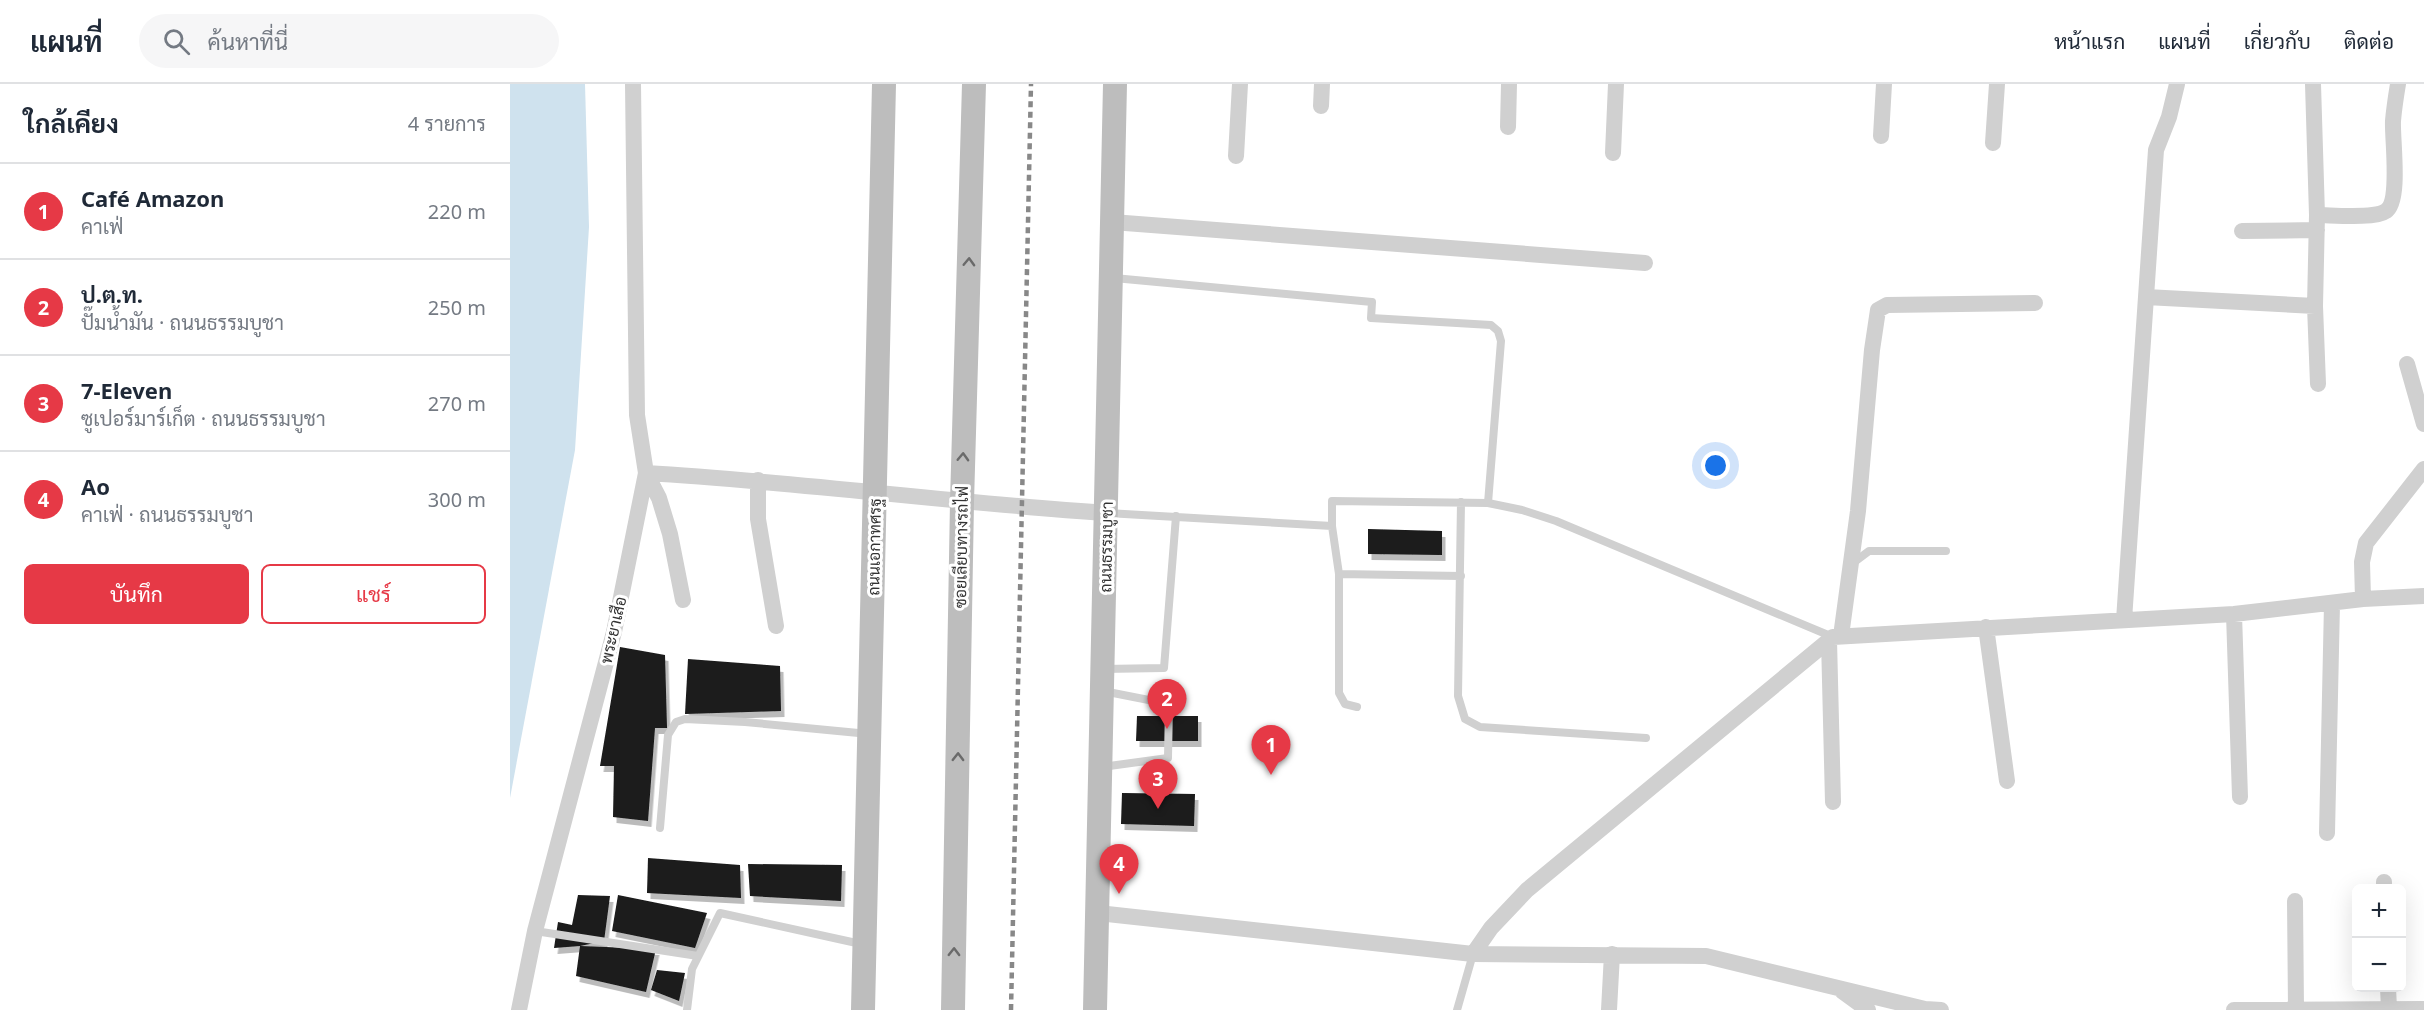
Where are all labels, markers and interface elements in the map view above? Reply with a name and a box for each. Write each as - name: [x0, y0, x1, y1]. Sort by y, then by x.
- search box: [139, 14, 559, 68]
- text: แผนที่: [30, 22, 103, 60]
- icon: search: [160, 25, 193, 58]
- text: ค้นหาที่นี่: [208, 26, 288, 56]
- text: หน้าแรก: [2054, 27, 2125, 55]
- text: แผนที่: [2158, 27, 2211, 55]
- text: เกี่ยวกับ: [2244, 27, 2311, 55]
- text: ติดต่อ: [2344, 27, 2394, 55]
- text: ใกล้เคียง: [24, 105, 119, 141]
- text: 4 รายการ: [408, 110, 486, 137]
- text: Café Amazon: [81, 183, 224, 213]
- text: 1: [38, 198, 49, 225]
- text: 220 m: [428, 198, 486, 225]
- text: คาเฟ่: [81, 213, 123, 240]
- one-way arrow: [963, 257, 975, 266]
- text: ป.ต.ท.: [81, 279, 143, 309]
- text: 2: [38, 294, 49, 321]
- text: 250 m: [428, 294, 486, 321]
- text: ปั๊มน้ำมัน · ถนนธรรมบูชา: [81, 309, 284, 336]
- text: 7-Eleven: [81, 375, 172, 405]
- text: 3: [38, 390, 49, 417]
- text: 270 m: [428, 390, 486, 417]
- text: ซูเปอร์มาร์เก็ต · ถนนธรรมบูชา: [81, 405, 326, 432]
- your location: [1701, 451, 1730, 480]
- one-way arrow: [957, 452, 970, 461]
- text: Ao: [81, 471, 110, 501]
- text: 4: [38, 486, 49, 513]
- text: 300 m: [428, 486, 486, 513]
- street label: ซอยเลียบทางรถไฟ: [949, 486, 973, 608]
- street label: ถนนเอกาทศรฐ: [862, 498, 886, 596]
- text: คาเฟ่ · ถนนธรรมบูชา: [81, 501, 253, 528]
- street label: ถนนธรรมบูชา: [1094, 501, 1119, 593]
- button: บันทึก: [24, 564, 249, 624]
- button: แชร์: [261, 564, 486, 624]
- street label: พระยาเสือ: [595, 594, 631, 666]
- pin: 2: [1148, 680, 1186, 729]
- pin: 1: [1252, 726, 1290, 775]
- one-way arrow: [951, 752, 964, 761]
- pin: 3: [1138, 760, 1178, 809]
- pin: 4: [1100, 844, 1138, 894]
- map controls: [2352, 884, 2406, 992]
- button: +: [2352, 884, 2406, 938]
- button: −: [2352, 938, 2406, 992]
- one-way arrow: [948, 947, 960, 956]

